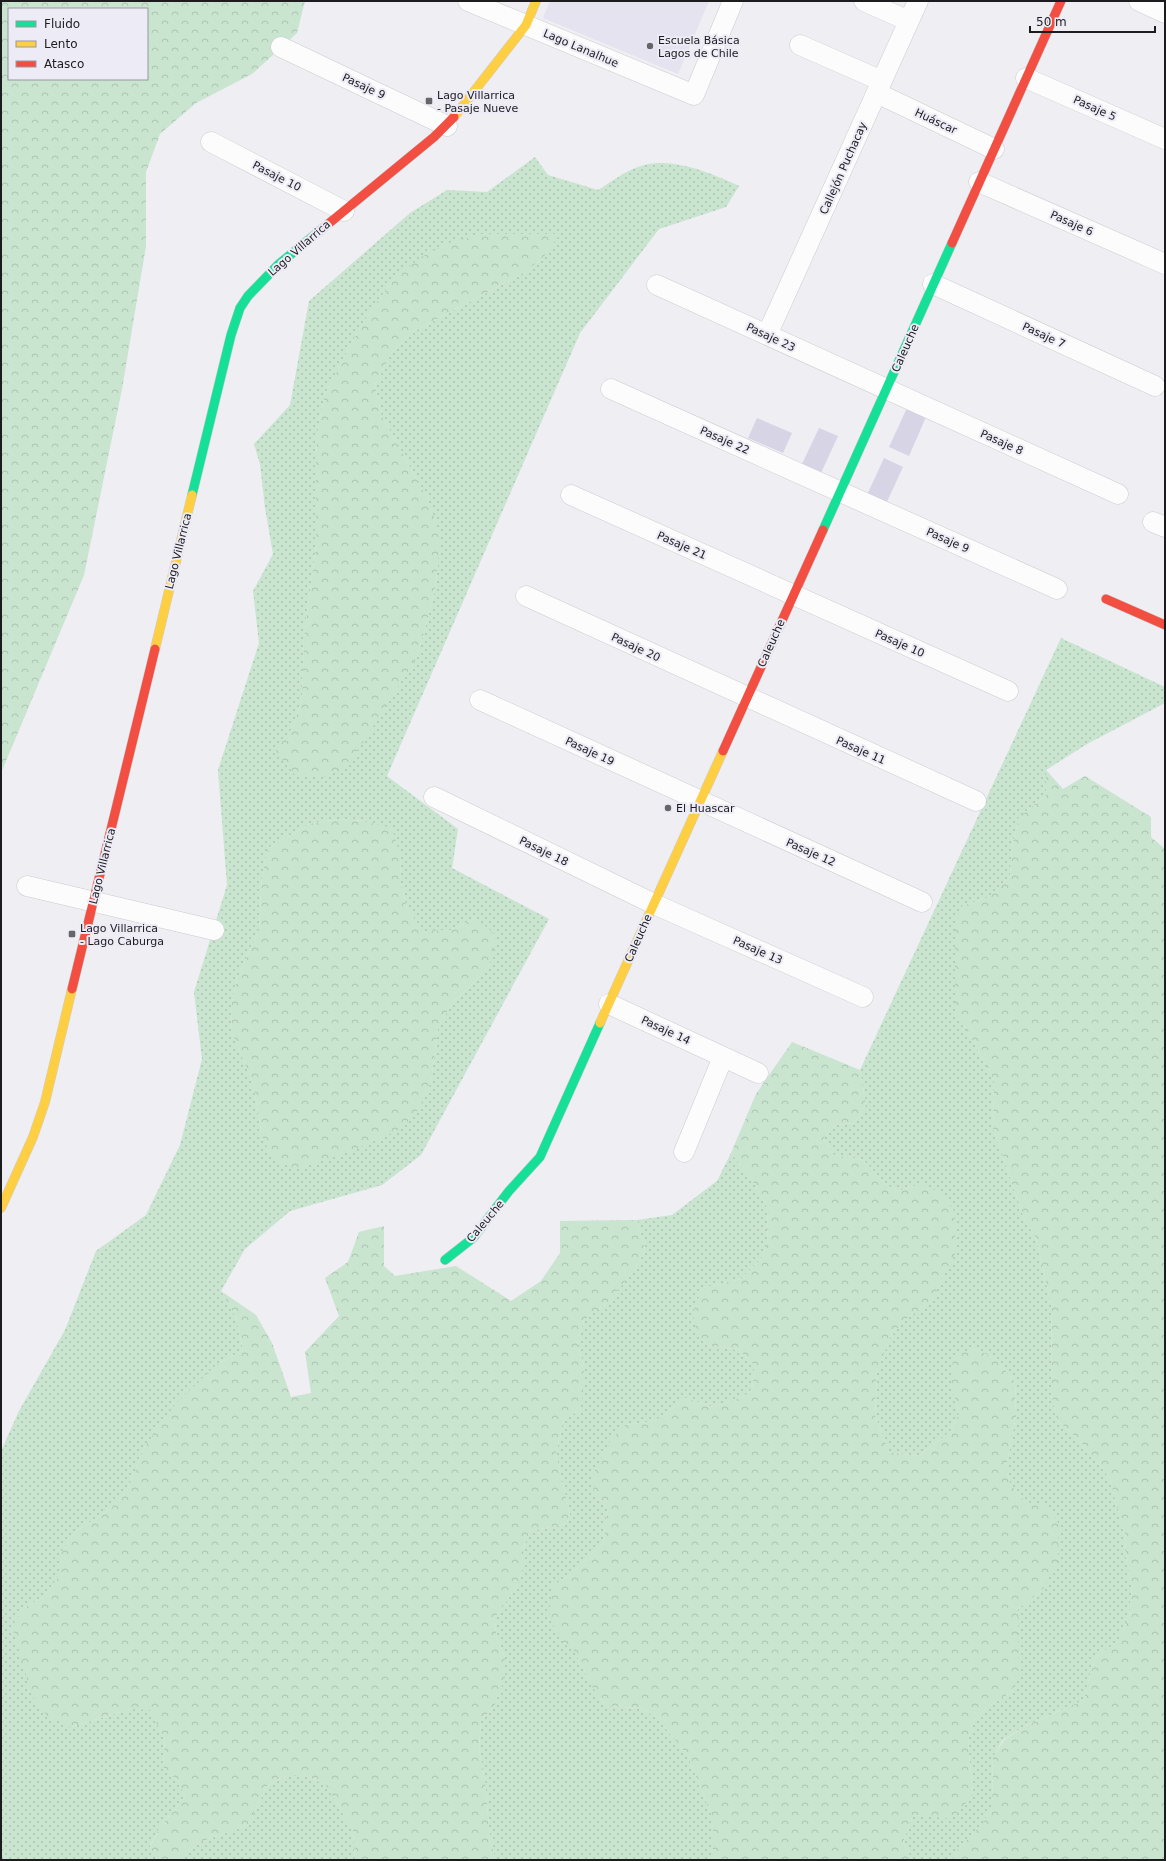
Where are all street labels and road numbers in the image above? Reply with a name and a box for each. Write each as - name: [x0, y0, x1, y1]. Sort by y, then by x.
- street label: Lago Lanalhue: [541, 27, 621, 70]
- street label: Pasaje 9: [340, 71, 387, 102]
- street label: Pasaje 5: [1071, 93, 1118, 124]
- street label: Huáscar: [913, 106, 959, 137]
- street label: Callejón Puchacay: [817, 119, 870, 217]
- street label: Pasaje 10: [250, 159, 303, 194]
- street label: Pasaje 6: [1048, 208, 1095, 239]
- street label: Lago Villarrica: [266, 218, 333, 279]
- street label: Pasaje 23: [744, 320, 797, 354]
- street label: Pasaje 7: [1020, 320, 1067, 351]
- street label: Caleuche: [889, 322, 922, 374]
- street label: Pasaje 22: [698, 424, 751, 457]
- street label: Pasaje 8: [978, 427, 1025, 458]
- street label: Lago Villarrica: [163, 512, 194, 591]
- street label: Pasaje 9: [924, 525, 971, 556]
- street label: Pasaje 21: [655, 529, 708, 562]
- street label: Caleuche: [755, 617, 788, 669]
- street label: Pasaje 10: [873, 627, 926, 660]
- street label: Pasaje 20: [609, 630, 662, 664]
- street label: Pasaje 19: [563, 734, 616, 768]
- street label: Pasaje 11: [834, 734, 887, 767]
- street label: Lago Villarrica: [87, 827, 118, 906]
- street label: Pasaje 18: [517, 834, 570, 869]
- street label: Pasaje 12: [784, 836, 837, 869]
- street label: Caleuche: [622, 912, 655, 964]
- street label: Pasaje 13: [731, 934, 784, 967]
- street label: Pasaje 14: [639, 1013, 692, 1047]
- street label: Caleuche: [464, 1197, 507, 1245]

